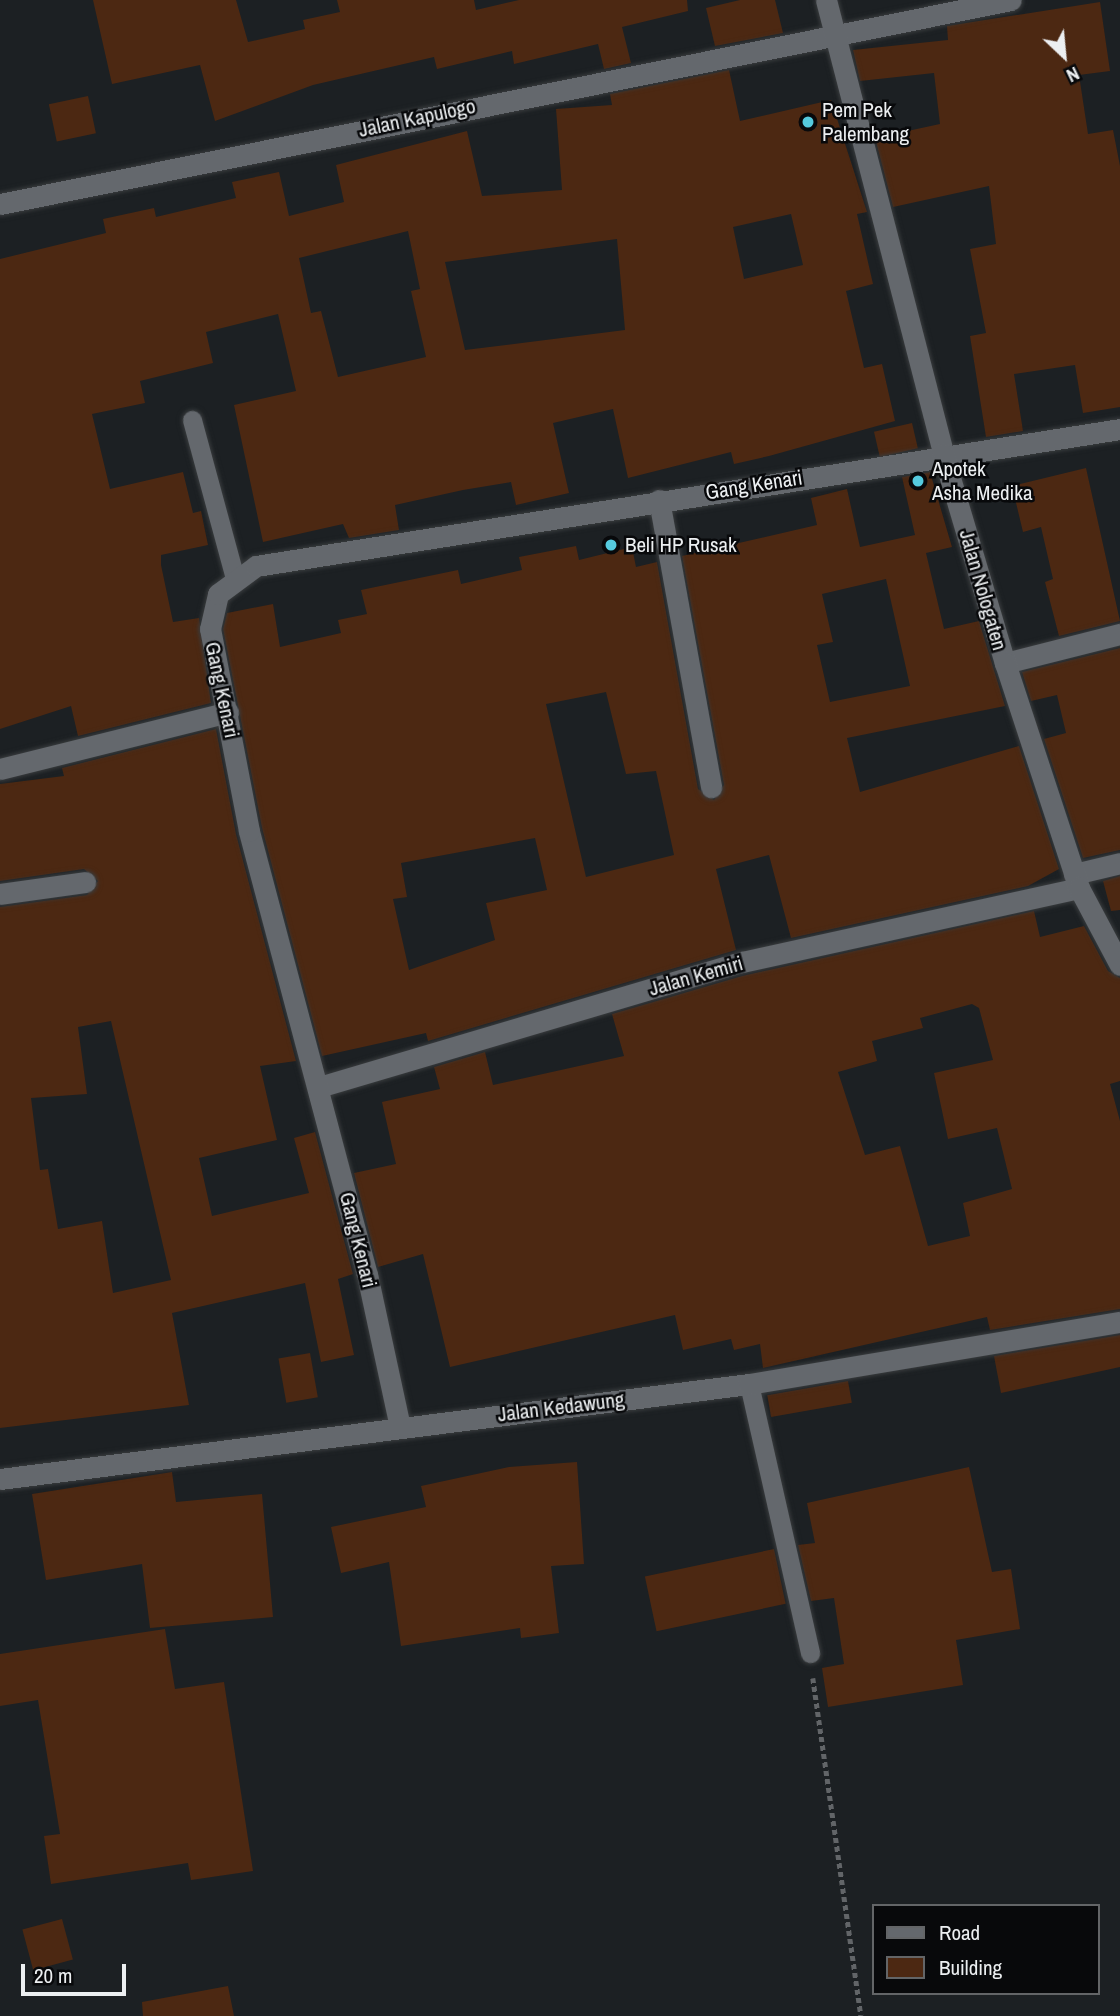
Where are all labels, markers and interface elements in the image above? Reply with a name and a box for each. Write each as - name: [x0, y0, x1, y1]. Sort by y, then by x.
- north arrow: [1029, 21, 1099, 91]
- text: N: [1062, 61, 1084, 89]
- street label: Jalan Kapulogo: [356, 93, 478, 143]
- place label: Pem Pek Palembang: [822, 97, 909, 147]
- marker: Pem Pek Palembang: [800, 114, 816, 130]
- place label: Apotek Asha Medika: [932, 456, 1033, 506]
- street label: Gang Kenari: [704, 465, 804, 505]
- marker: Apotek Asha Medika: [910, 473, 926, 489]
- street label: Jalan Nologaten: [954, 527, 1012, 653]
- place label: Beli HP Rusak: [625, 532, 737, 558]
- marker: Beli HP Rusak: [603, 537, 619, 553]
- street label: Gang Kenari: [200, 640, 244, 740]
- street label: Jalan Kemiri: [646, 951, 746, 1001]
- street label: Gang Kenari: [334, 1190, 382, 1290]
- street label: Jalan Kedawung: [496, 1387, 626, 1427]
- legend: [872, 1904, 1099, 1995]
- text: Road: [939, 1918, 980, 1947]
- scale bar: [24, 1950, 130, 1994]
- text: Building: [939, 1953, 1002, 1982]
- text: 20 m: [34, 1961, 72, 1990]

